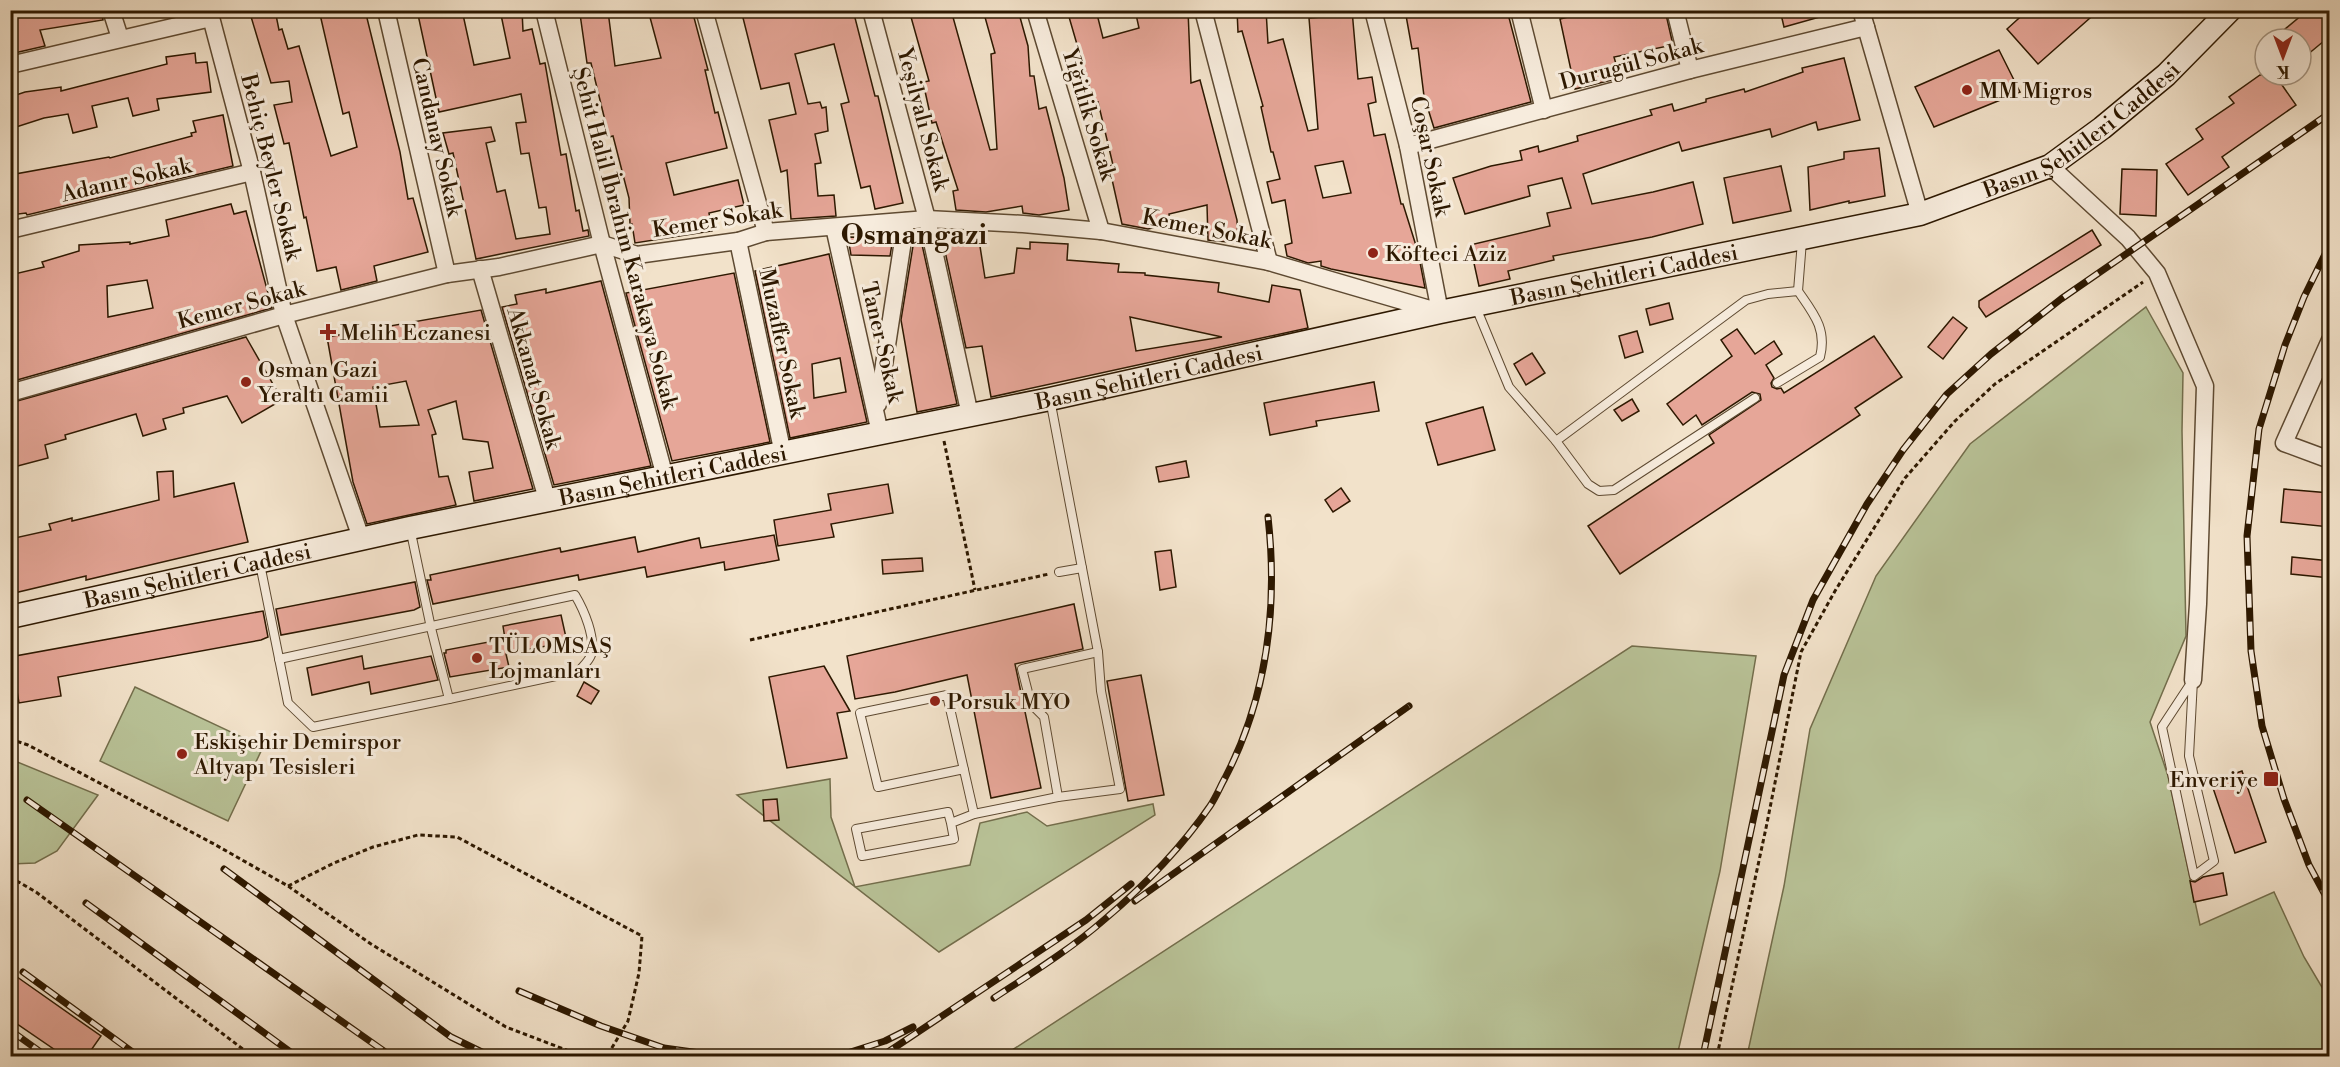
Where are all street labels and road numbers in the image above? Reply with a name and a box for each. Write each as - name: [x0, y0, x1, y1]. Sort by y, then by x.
- street label: Durugül Sokak: [1557, 32, 1707, 97]
- street label: Yeşilyalı Sokak: [890, 44, 955, 195]
- street label: Yiğitlik Sokak: [1055, 44, 1122, 185]
- street label: Candanay Sokak: [405, 55, 468, 221]
- street label: Basın Şehitleri Caddesi: [1979, 57, 2186, 205]
- street label: Şehit Halil İbrahim Karakaya Sokak: [566, 64, 685, 414]
- street label: Behiç Beyler Sokak: [234, 70, 307, 265]
- street label: Coşar Sokak: [1404, 94, 1456, 220]
- street label: Adanır Sokak: [58, 152, 195, 209]
- street label: Kemer Sokak: [650, 197, 786, 244]
- street label: Kemer Sokak: [1140, 204, 1275, 256]
- street label: Basın Şehitleri Caddesi: [1507, 239, 1741, 313]
- street label: Muzaffer Sokak: [752, 266, 811, 422]
- street label: Kemer Sokak: [174, 275, 310, 335]
- street label: Taner Sokak: [855, 279, 909, 407]
- street label: Akkanat Sokak: [500, 303, 567, 454]
- street label: Basın Şehitleri Caddesi: [1032, 340, 1265, 417]
- street label: Basın Şehitleri Caddesi: [556, 440, 790, 513]
- street label: Basın Şehitleri Caddesi: [81, 538, 314, 615]

